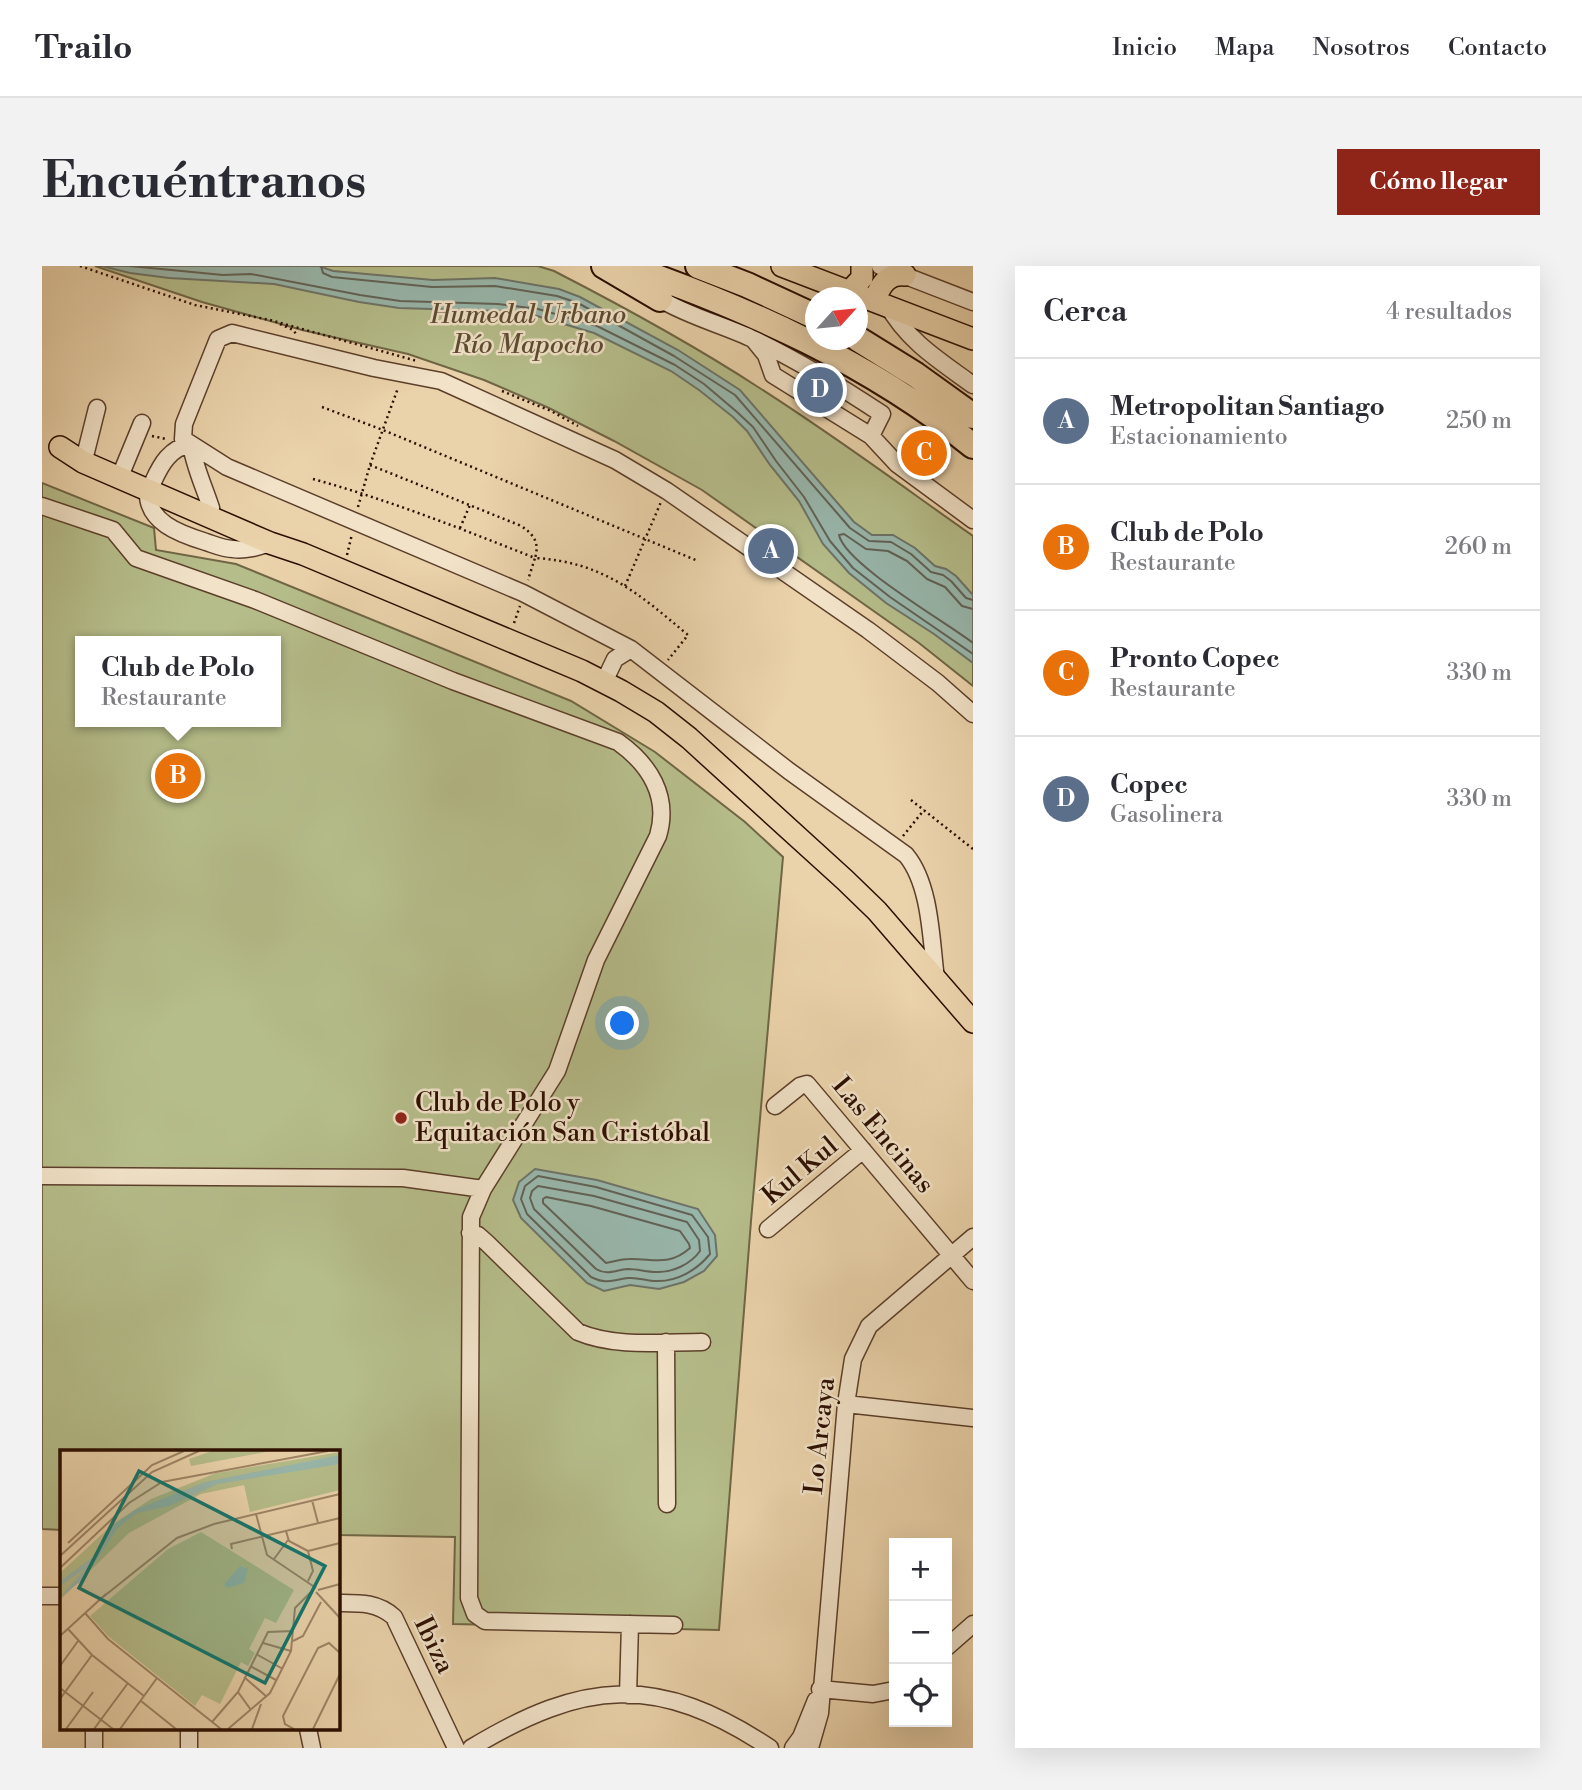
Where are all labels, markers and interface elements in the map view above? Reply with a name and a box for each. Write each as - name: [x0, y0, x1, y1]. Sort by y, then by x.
- text: Trailo: [35, 28, 132, 69]
- text: Inicio: [1112, 33, 1177, 63]
- text: Mapa: [1215, 33, 1274, 63]
- text: Nosotros: [1312, 33, 1410, 63]
- text: Contacto: [1448, 33, 1547, 63]
- button: Cómo llegar: [1337, 149, 1540, 215]
- text: Encuéntranos: [42, 152, 366, 213]
- north arrow: [805, 287, 868, 350]
- text: Cerca: [1043, 293, 1127, 331]
- text: 4 resultados: [1386, 298, 1512, 326]
- park label: Humedal Urbano Río Mapocho: [429, 299, 626, 361]
- pin: D: [797, 364, 843, 416]
- text: Metropolitan Santiago: [1110, 391, 1385, 423]
- text: A: [1058, 407, 1074, 435]
- text: 250 m: [1446, 407, 1512, 435]
- text: Estacionamiento: [1110, 423, 1288, 451]
- pin: C: [901, 427, 947, 479]
- text: Club de Polo: [1110, 517, 1264, 549]
- pin: A: [748, 525, 794, 577]
- text: B: [1057, 533, 1075, 561]
- text: 260 m: [1445, 533, 1512, 561]
- text: Restaurante: [1110, 549, 1236, 577]
- popup: [75, 636, 281, 727]
- text: Pronto Copec: [1110, 643, 1280, 675]
- text: Club de Polo: [101, 652, 255, 684]
- text: C: [1058, 659, 1074, 687]
- text: 330 m: [1446, 659, 1512, 687]
- text: Restaurante: [1110, 675, 1236, 703]
- text: Restaurante: [101, 684, 227, 712]
- pin: B: [155, 750, 201, 802]
- text: Copec: [1110, 769, 1188, 801]
- text: D: [1057, 785, 1075, 813]
- text: 330 m: [1446, 785, 1512, 813]
- text: Gasolinera: [1110, 801, 1223, 829]
- your location: [605, 1006, 639, 1040]
- street label: Las Encinas: [825, 1070, 941, 1200]
- place label: Club de Polo y Equitación San Cristóbal: [415, 1087, 710, 1149]
- marker: Club de Polo y Equitación San Cristóbal: [393, 1110, 409, 1126]
- street label: Kul Kul: [756, 1130, 845, 1212]
- street label: Lo Arcaya: [798, 1375, 842, 1496]
- inset map: [60, 1450, 340, 1730]
- map controls: [889, 1538, 952, 1727]
- button: +: [889, 1538, 952, 1601]
- button: −: [889, 1601, 952, 1664]
- street label: Ibiza: [407, 1612, 462, 1679]
- button: locate: [889, 1664, 952, 1727]

